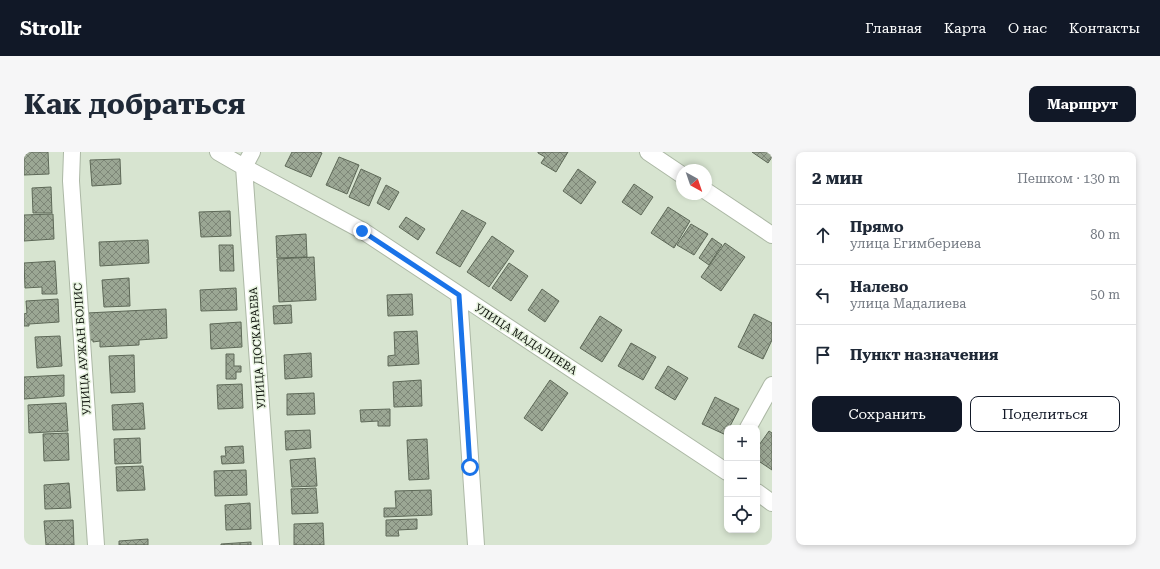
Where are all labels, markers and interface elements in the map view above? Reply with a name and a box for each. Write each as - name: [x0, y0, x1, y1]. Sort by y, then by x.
- text: Strollr: [20, 17, 82, 40]
- text: Главная: [865, 20, 922, 36]
- text: Карта: [944, 20, 986, 36]
- text: О нас: [1008, 20, 1047, 36]
- text: Контакты: [1069, 20, 1140, 36]
- button: Маршрут: [1029, 86, 1136, 122]
- text: Как добраться: [24, 88, 245, 121]
- north arrow: [676, 164, 712, 200]
- text: 2 мин: [812, 168, 863, 188]
- text: Пешком · 130 m: [1017, 171, 1120, 186]
- text: Прямо: [850, 218, 904, 236]
- route end: [353, 222, 371, 240]
- icon: ahead: [812, 224, 834, 246]
- text: 80 m: [1090, 227, 1120, 242]
- text: улица Егимбериева: [850, 236, 981, 251]
- text: Налево: [850, 278, 909, 296]
- street label: УЛИЦА АУЖАН БОЛИС: [71, 282, 94, 415]
- icon: left: [812, 284, 834, 306]
- street label: УЛИЦА ДОСКАРАЕВА: [247, 286, 268, 409]
- text: 50 m: [1090, 287, 1120, 302]
- text: улица Мадалиева: [850, 296, 966, 311]
- street label: УЛИЦА МАДАЛИЕВА: [472, 301, 580, 378]
- icon: arrive: [812, 344, 834, 366]
- text: Пункт назначения: [850, 346, 998, 364]
- button: Сохранить: [812, 396, 962, 432]
- button: Поделиться: [970, 396, 1120, 432]
- map controls: [724, 425, 760, 533]
- button: +: [724, 425, 760, 461]
- route start: [461, 458, 479, 476]
- button: −: [724, 461, 760, 497]
- button: locate: [724, 497, 760, 533]

